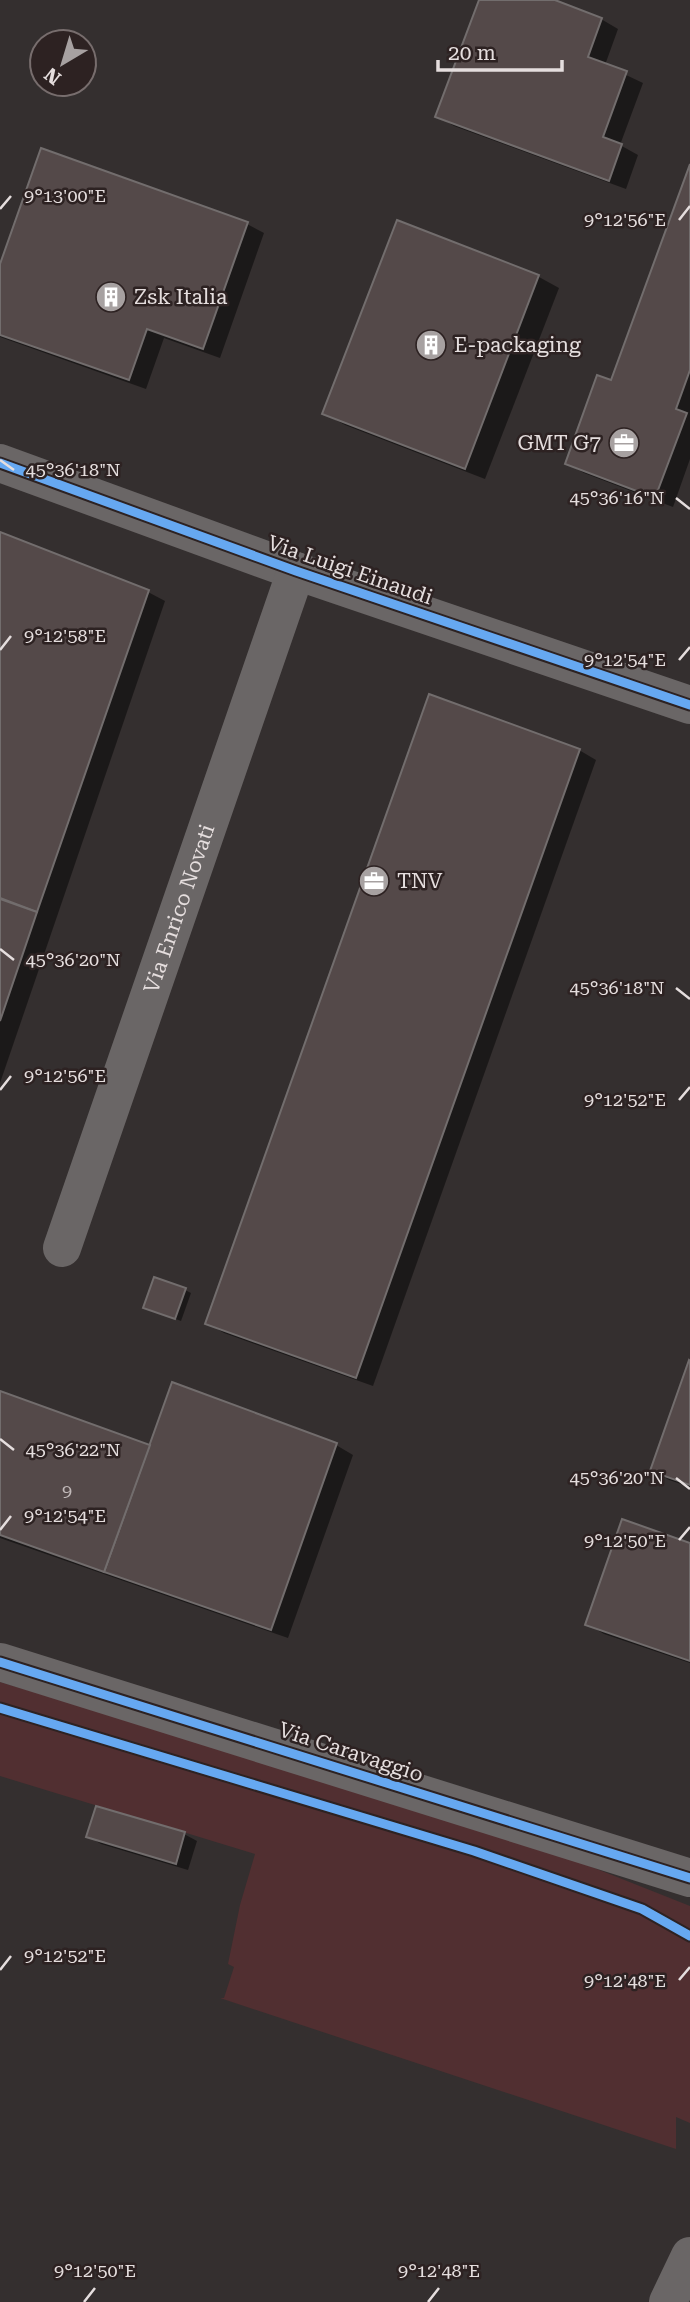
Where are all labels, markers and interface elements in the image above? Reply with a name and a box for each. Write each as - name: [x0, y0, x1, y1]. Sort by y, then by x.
- north arrow: [28, 28, 98, 98]
- scale bar: [438, 28, 562, 72]
- text: 20 m: [448, 41, 496, 65]
- text: N: [40, 62, 66, 90]
- text: 9°13'00"E: [24, 185, 106, 206]
- text: 9°12'56"E: [584, 209, 666, 230]
- building icon: Zsk Italia: [94, 280, 128, 314]
- place label: Zsk Italia: [134, 285, 228, 309]
- building icon: E-packaging: [414, 328, 448, 362]
- place label: E-packaging: [454, 333, 581, 357]
- office icon: GMT G7: [607, 426, 641, 460]
- place label: GMT G7: [517, 431, 601, 455]
- text: 45°36'18"N: [26, 459, 120, 480]
- text: 45°36'16"N: [570, 487, 664, 508]
- street label: Via Luigi Einaudi: [264, 530, 436, 610]
- text: 9°12'58"E: [24, 625, 106, 646]
- text: 9°12'54"E: [584, 649, 666, 670]
- street label: Via Enrico Novati: [139, 821, 220, 996]
- office icon: TNV: [357, 864, 391, 898]
- place label: TNV: [397, 869, 443, 893]
- text: 45°36'20"N: [26, 949, 120, 970]
- text: 45°36'18"N: [570, 977, 664, 998]
- text: 9°12'56"E: [24, 1065, 106, 1086]
- text: 9°12'52"E: [584, 1089, 666, 1110]
- text: 45°36'22"N: [26, 1439, 120, 1460]
- text: 45°36'20"N: [570, 1467, 664, 1488]
- house number: 9: [62, 1480, 72, 1501]
- text: 9°12'54"E: [24, 1505, 106, 1526]
- text: 9°12'50"E: [584, 1530, 666, 1551]
- street label: Via Caravaggio: [276, 1717, 426, 1787]
- text: 9°12'52"E: [24, 1945, 106, 1966]
- text: 9°12'48"E: [584, 1970, 666, 1991]
- text: 9°12'50"E: [54, 2260, 136, 2281]
- text: 9°12'48"E: [398, 2260, 480, 2281]

